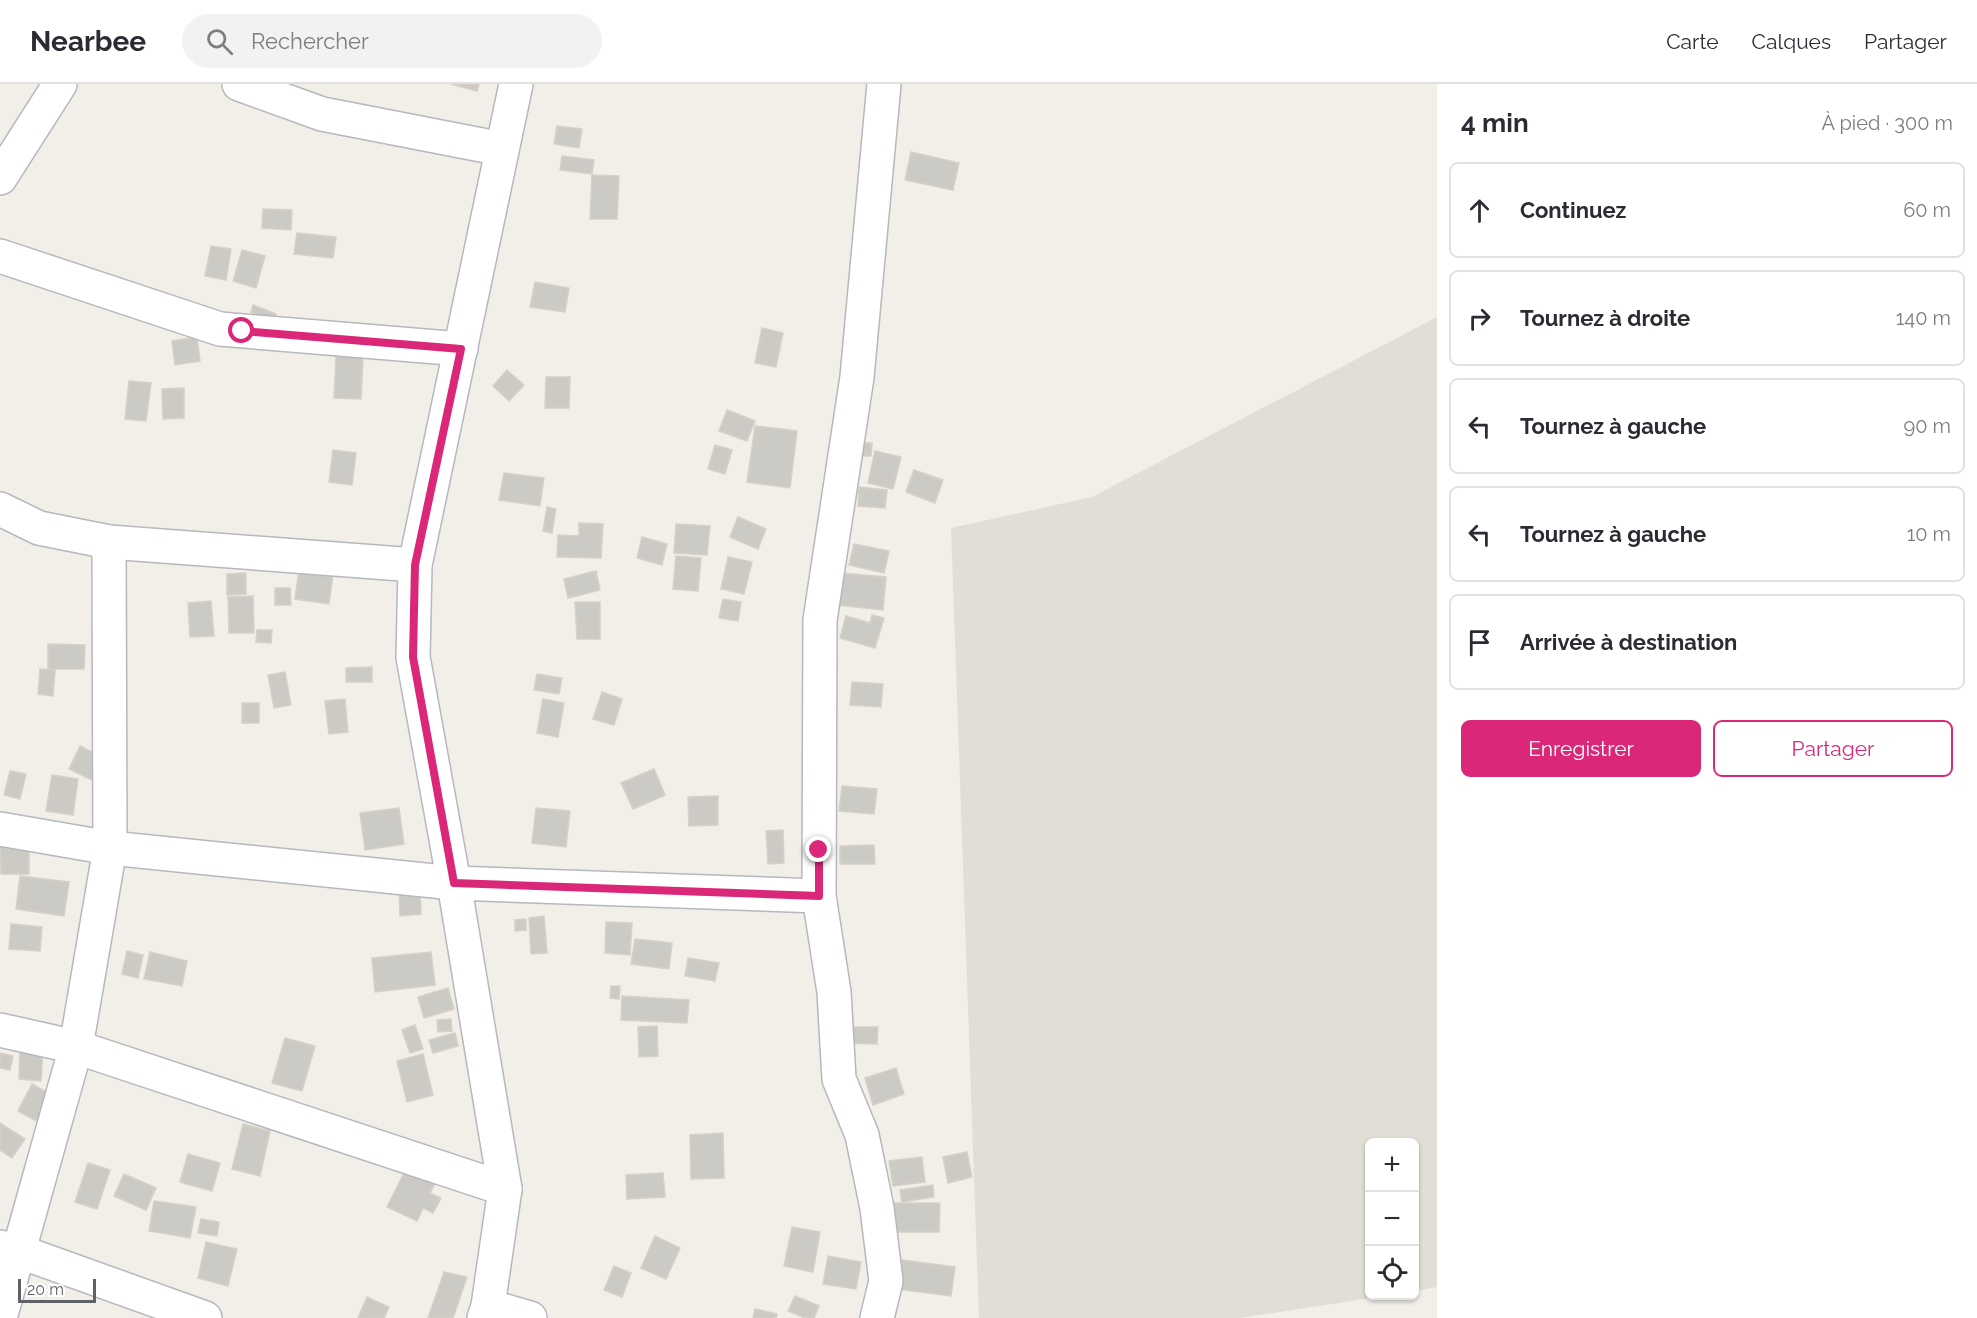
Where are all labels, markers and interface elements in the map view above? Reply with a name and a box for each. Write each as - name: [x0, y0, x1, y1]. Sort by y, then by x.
- search box: [182, 14, 602, 68]
- text: Nearbee: [30, 25, 146, 58]
- icon: search: [203, 25, 236, 58]
- text: Rechercher: [251, 28, 369, 54]
- text: Carte: [1666, 29, 1719, 54]
- text: Calques: [1752, 29, 1831, 54]
- text: Partager: [1864, 29, 1947, 54]
- text: 4 min: [1461, 108, 1529, 138]
- text: À pied · 300 m: [1822, 111, 1953, 135]
- icon: ahead: [1463, 194, 1496, 227]
- text: Continuez: [1520, 197, 1626, 223]
- text: 60 m: [1903, 198, 1951, 222]
- icon: right: [1463, 302, 1496, 335]
- text: Tournez à droite: [1520, 305, 1690, 331]
- text: 140 m: [1896, 306, 1951, 330]
- route start: [228, 317, 254, 343]
- icon: left: [1463, 410, 1496, 443]
- text: Tournez à gauche: [1520, 413, 1706, 439]
- text: 90 m: [1904, 414, 1951, 438]
- icon: left: [1463, 518, 1496, 551]
- text: Tournez à gauche: [1520, 521, 1706, 547]
- text: 10 m: [1907, 522, 1951, 546]
- icon: arrive: [1463, 626, 1496, 659]
- text: Arrivée à destination: [1520, 629, 1737, 655]
- button: Enregistrer: [1461, 720, 1701, 777]
- button: Partager: [1713, 720, 1953, 777]
- route end: [805, 836, 831, 862]
- map controls: [1365, 1138, 1419, 1300]
- button: +: [1365, 1138, 1419, 1192]
- button: −: [1365, 1192, 1419, 1246]
- button: locate: [1365, 1246, 1419, 1300]
- scale bar: [18, 1276, 96, 1304]
- text: 20 m: [27, 1280, 64, 1299]

